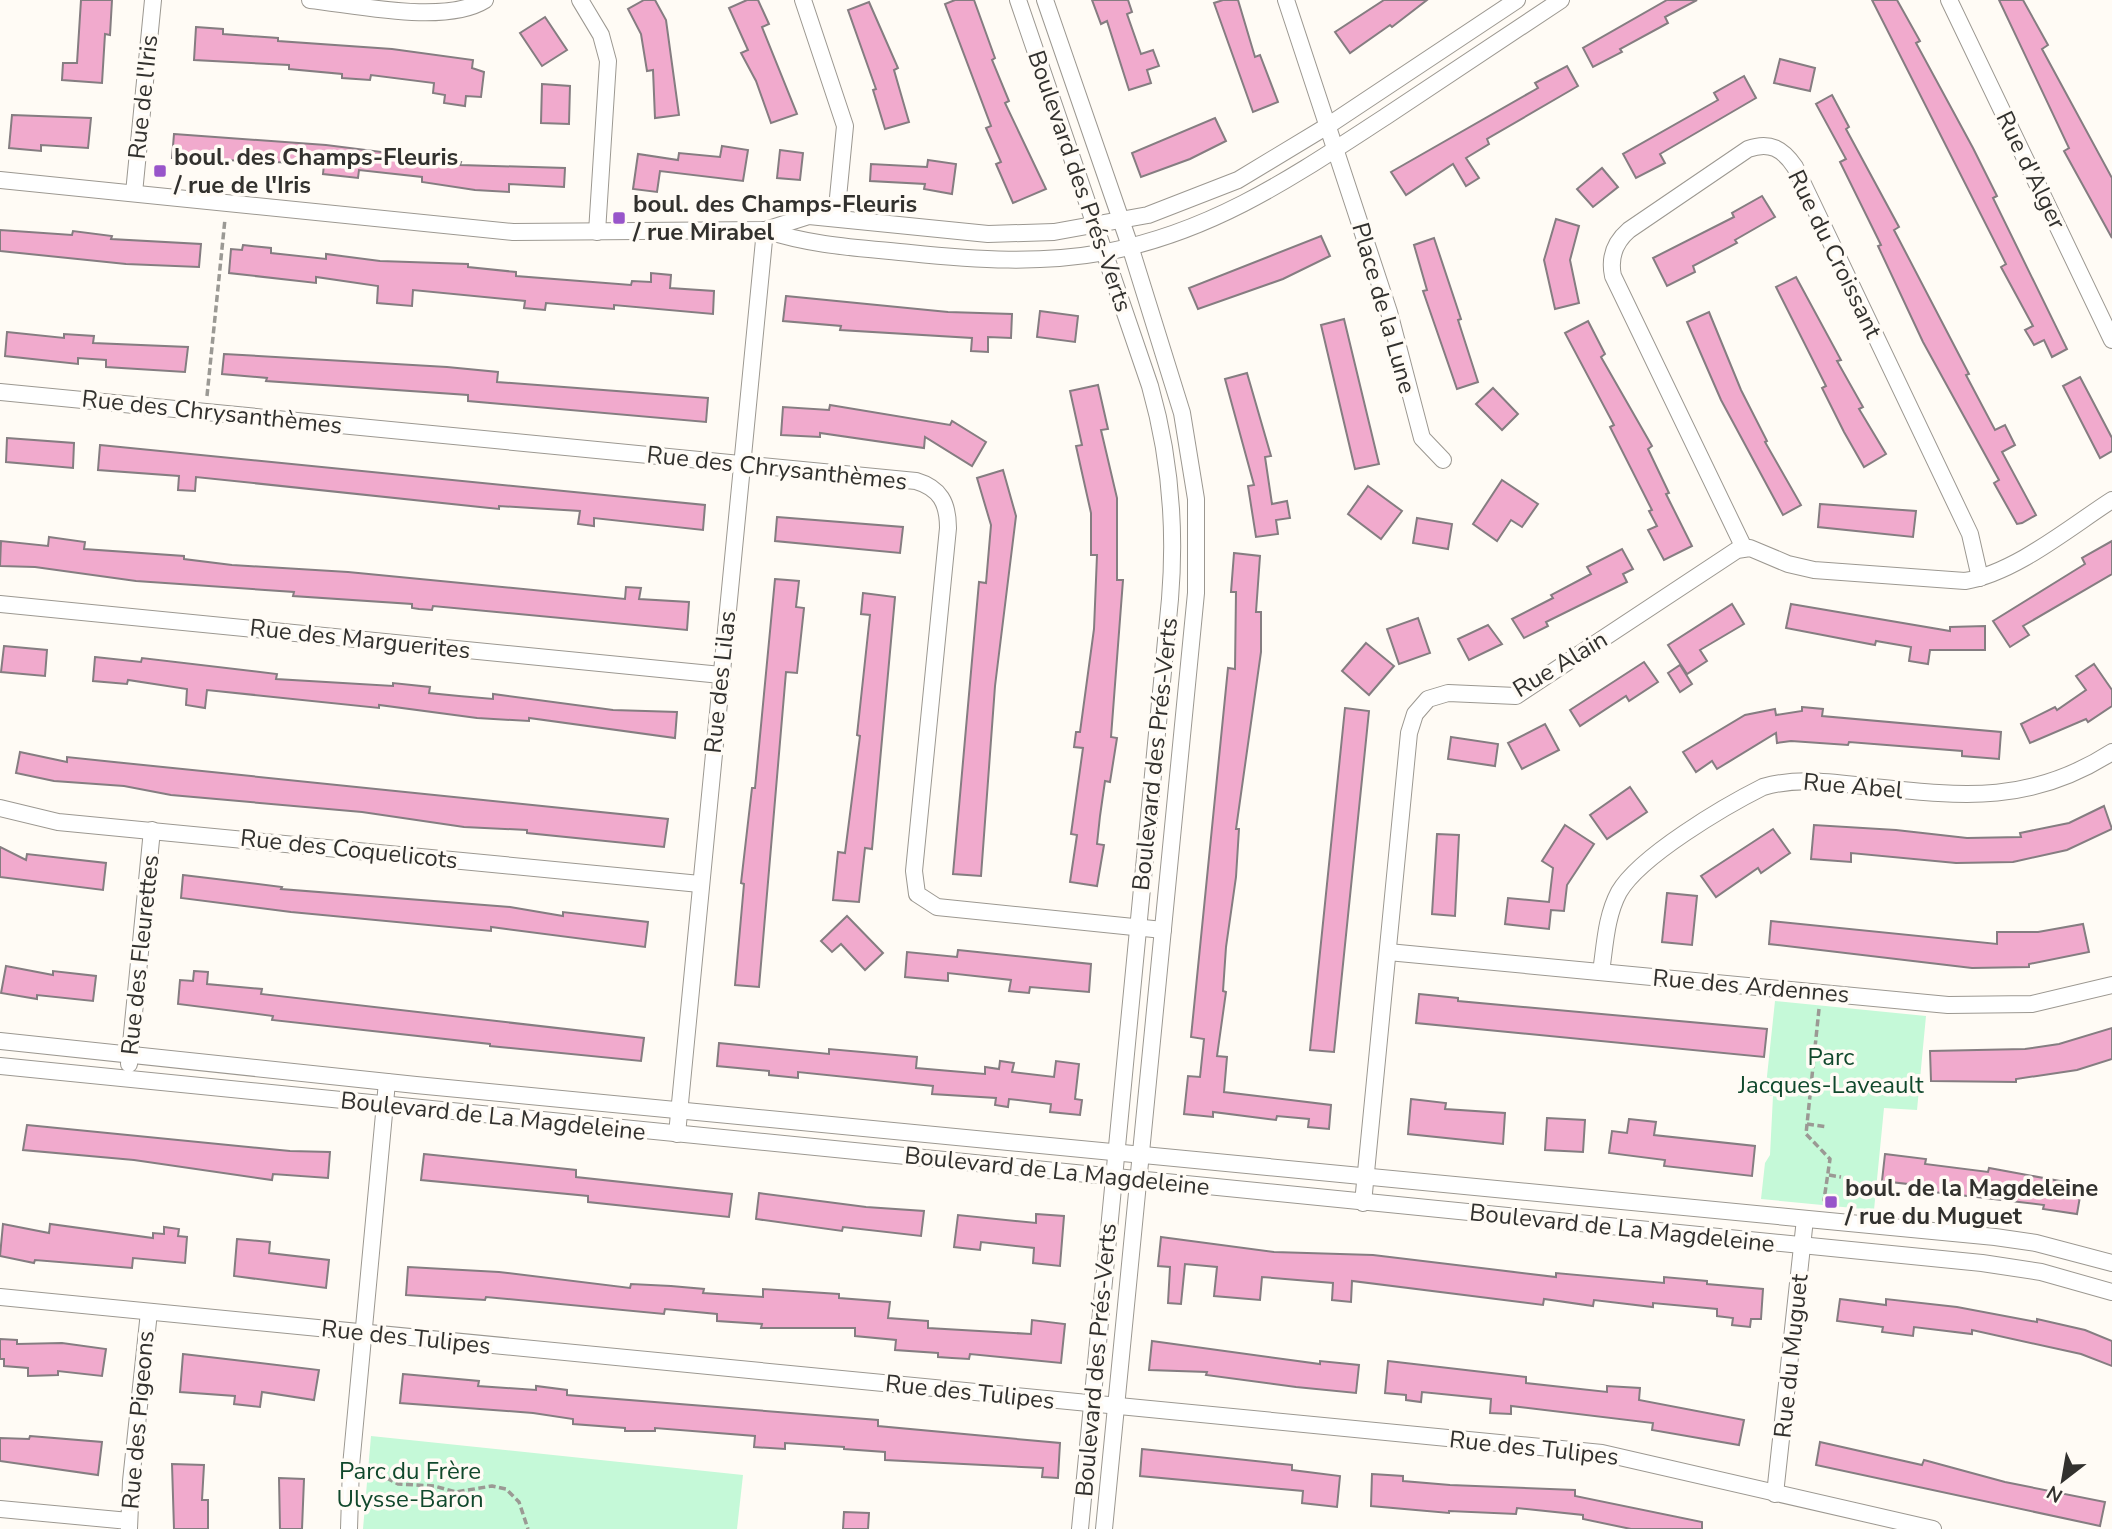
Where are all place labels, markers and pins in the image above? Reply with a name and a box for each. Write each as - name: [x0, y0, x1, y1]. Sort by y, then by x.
- place label: boul. des Champs-Fleuris / rue de l'Iris: [173, 141, 458, 201]
- marker: boul. des Champs-Fleuris / rue de l'Iris: [152, 163, 168, 179]
- place label: boul. des Champs-Fleuris / rue Mirabel: [632, 188, 917, 248]
- marker: boul. des Champs-Fleuris / rue Mirabel: [611, 210, 627, 226]
- place label: boul. de la Magdeleine / rue du Muguet: [1844, 1172, 2098, 1232]
- marker: boul. de la Magdeleine / rue du Muguet: [1823, 1194, 1839, 1210]

